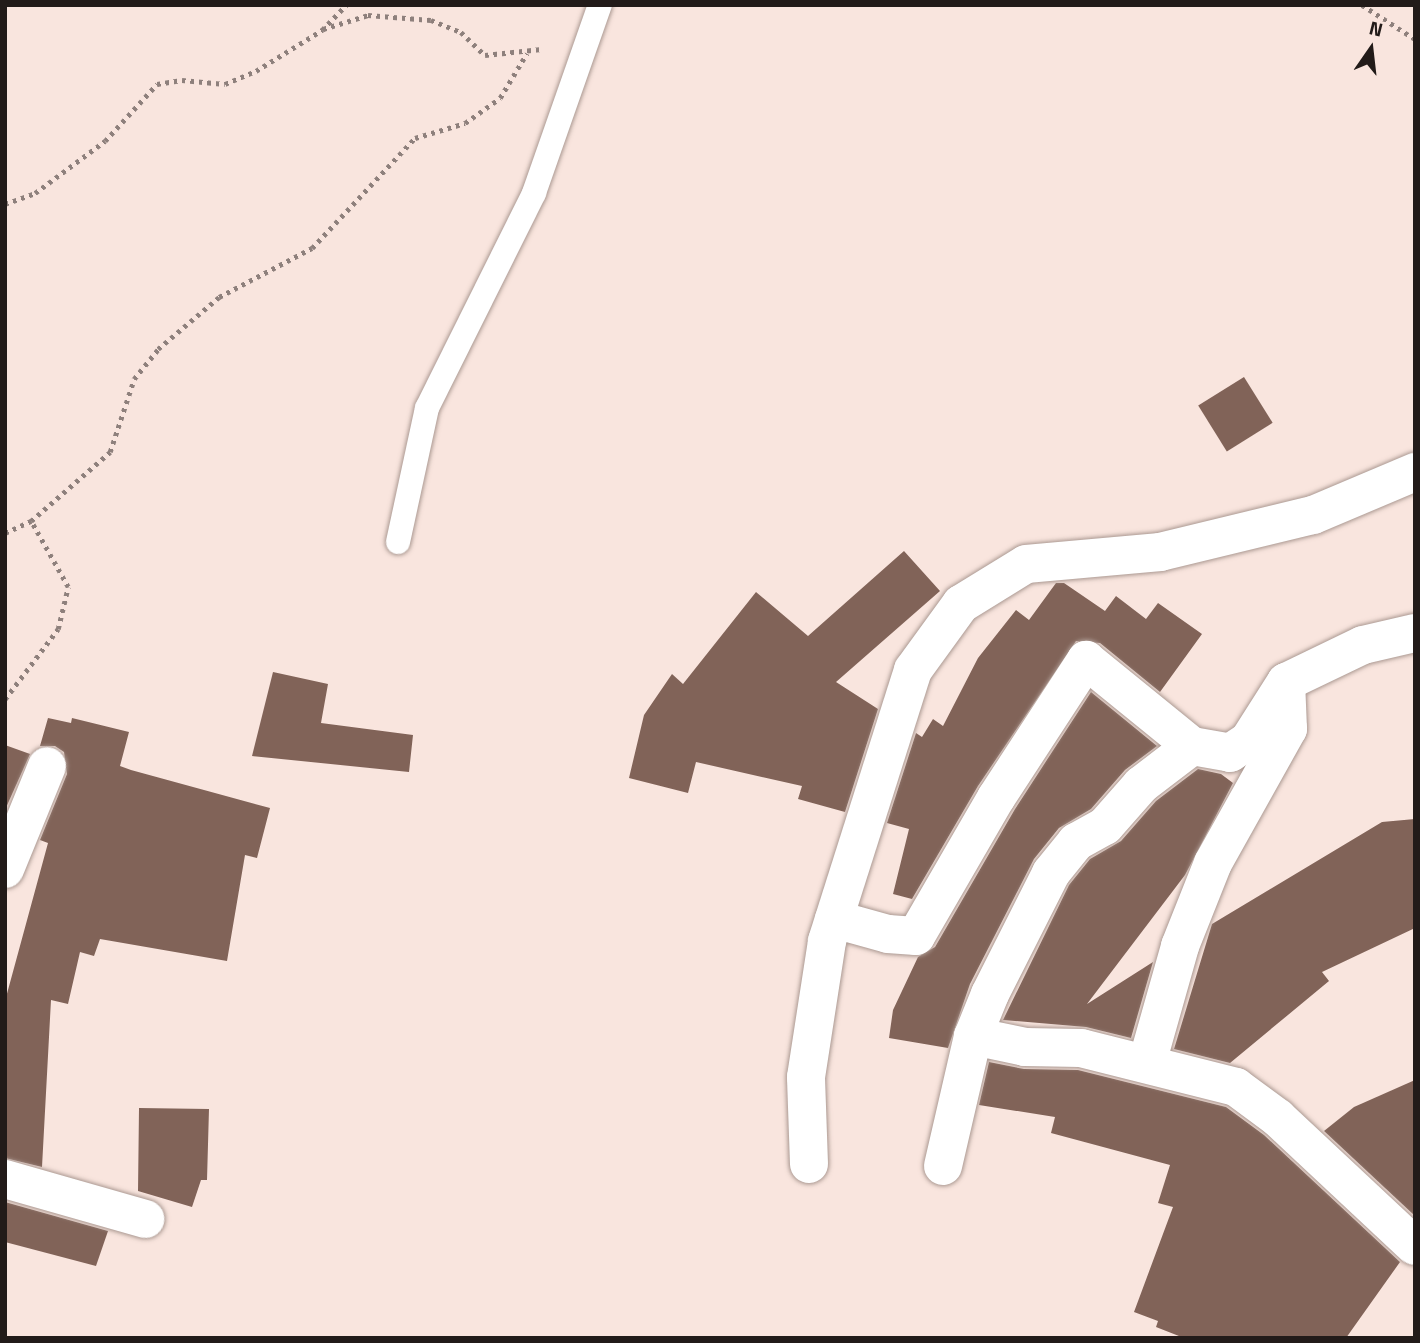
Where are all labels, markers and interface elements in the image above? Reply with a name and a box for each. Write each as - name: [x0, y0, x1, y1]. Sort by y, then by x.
- text: N: [1366, 12, 1386, 44]
- north arrow: [1336, 14, 1406, 84]

